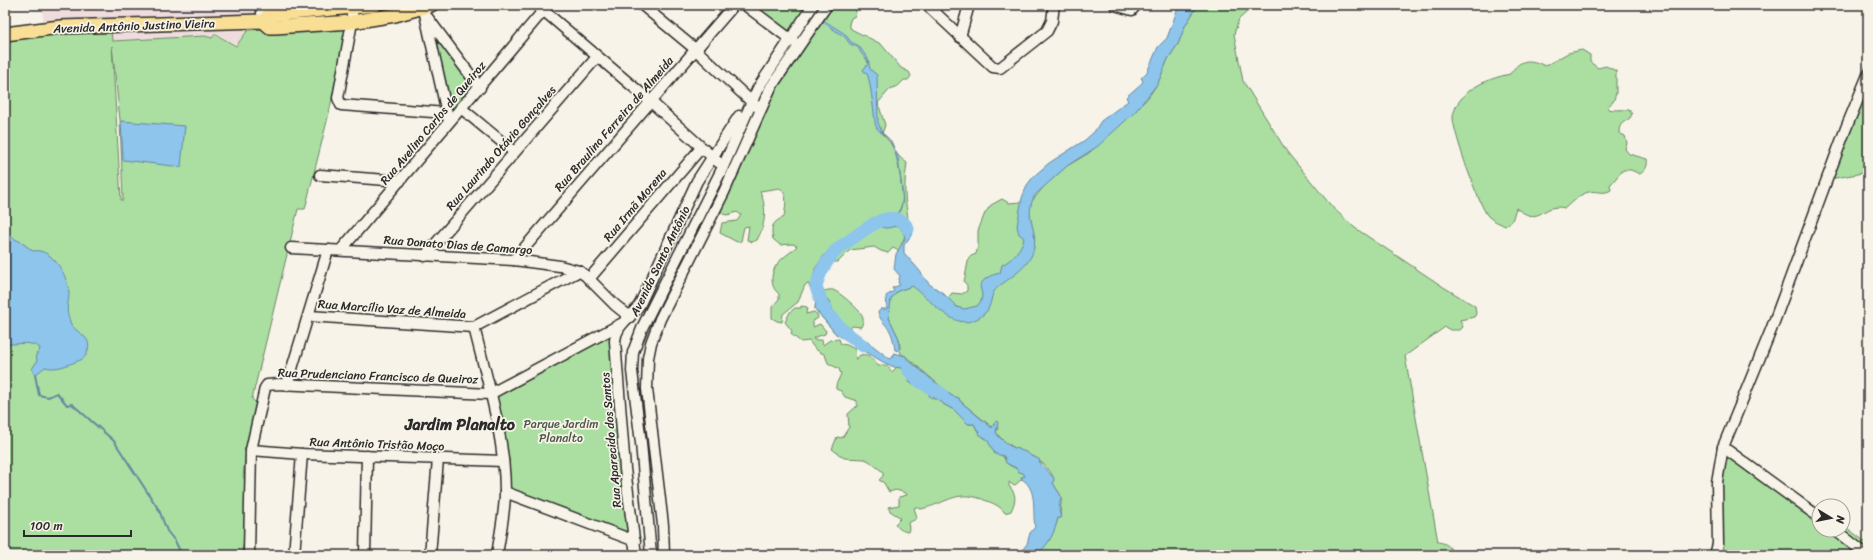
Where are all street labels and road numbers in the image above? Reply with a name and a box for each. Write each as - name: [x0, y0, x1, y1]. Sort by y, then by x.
- street label: Avenida Antônio Justino Vieira: [52, 12, 215, 40]
- street label: Rua Braulino Ferreira de Almeida: [549, 50, 680, 197]
- street label: Rua Avelino Carlos de Queiroz: [374, 56, 492, 190]
- street label: Rua Laurindo Otávio Gonçalves: [440, 80, 562, 216]
- street label: Rua Irmã Morena: [598, 163, 672, 247]
- street label: Avenida Santo Antônio: [623, 202, 696, 321]
- street label: Rua Donato Dias de Camargo: [383, 229, 533, 261]
- street label: Rua Marcílio Vaz de Almeida: [317, 293, 467, 325]
- street label: Rua Prudenciano Francisco de Queiroz: [277, 362, 479, 391]
- street label: Rua Aparecido dos Santos: [594, 371, 628, 508]
- street label: Rua Antônio Tristão Moço: [309, 431, 445, 457]

